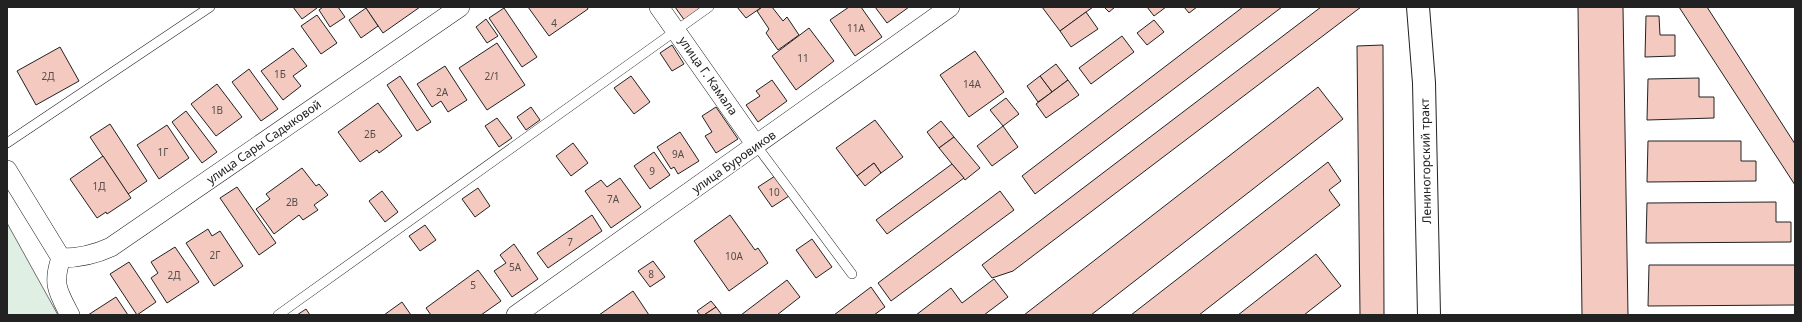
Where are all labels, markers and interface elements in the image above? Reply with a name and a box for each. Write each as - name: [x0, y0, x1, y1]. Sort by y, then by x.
- house number: 4: [551, 16, 557, 30]
- house number: 11А: [847, 21, 866, 35]
- street label: улица Г. Камала: [675, 33, 742, 119]
- house number: 11: [797, 51, 809, 65]
- house number: 1Б: [274, 67, 286, 81]
- house number: 2Д: [41, 69, 55, 83]
- house number: 2/1: [484, 69, 500, 83]
- house number: 14А: [963, 77, 982, 91]
- house number: 2А: [436, 85, 449, 99]
- street label: улица Сары Садыковой: [203, 96, 324, 188]
- street label: Лениногорский тракт: [1416, 98, 1435, 224]
- house number: 1В: [211, 103, 223, 117]
- street label: улица Буровиков: [688, 126, 779, 197]
- house number: 2Б: [364, 127, 376, 141]
- house number: 1Г: [158, 145, 168, 159]
- house number: 9А: [672, 147, 685, 161]
- house number: 9: [649, 164, 655, 178]
- house number: 1Д: [92, 179, 106, 193]
- house number: 10: [768, 185, 780, 199]
- house number: 7А: [607, 192, 620, 206]
- house number: 2В: [286, 195, 298, 209]
- house number: 7: [567, 235, 573, 249]
- house number: 2Г: [210, 248, 220, 262]
- house number: 10А: [725, 249, 744, 263]
- house number: 5А: [509, 260, 522, 274]
- house number: 8: [648, 267, 654, 281]
- house number: 2Д: [167, 268, 181, 282]
- house number: 5: [470, 278, 476, 292]

